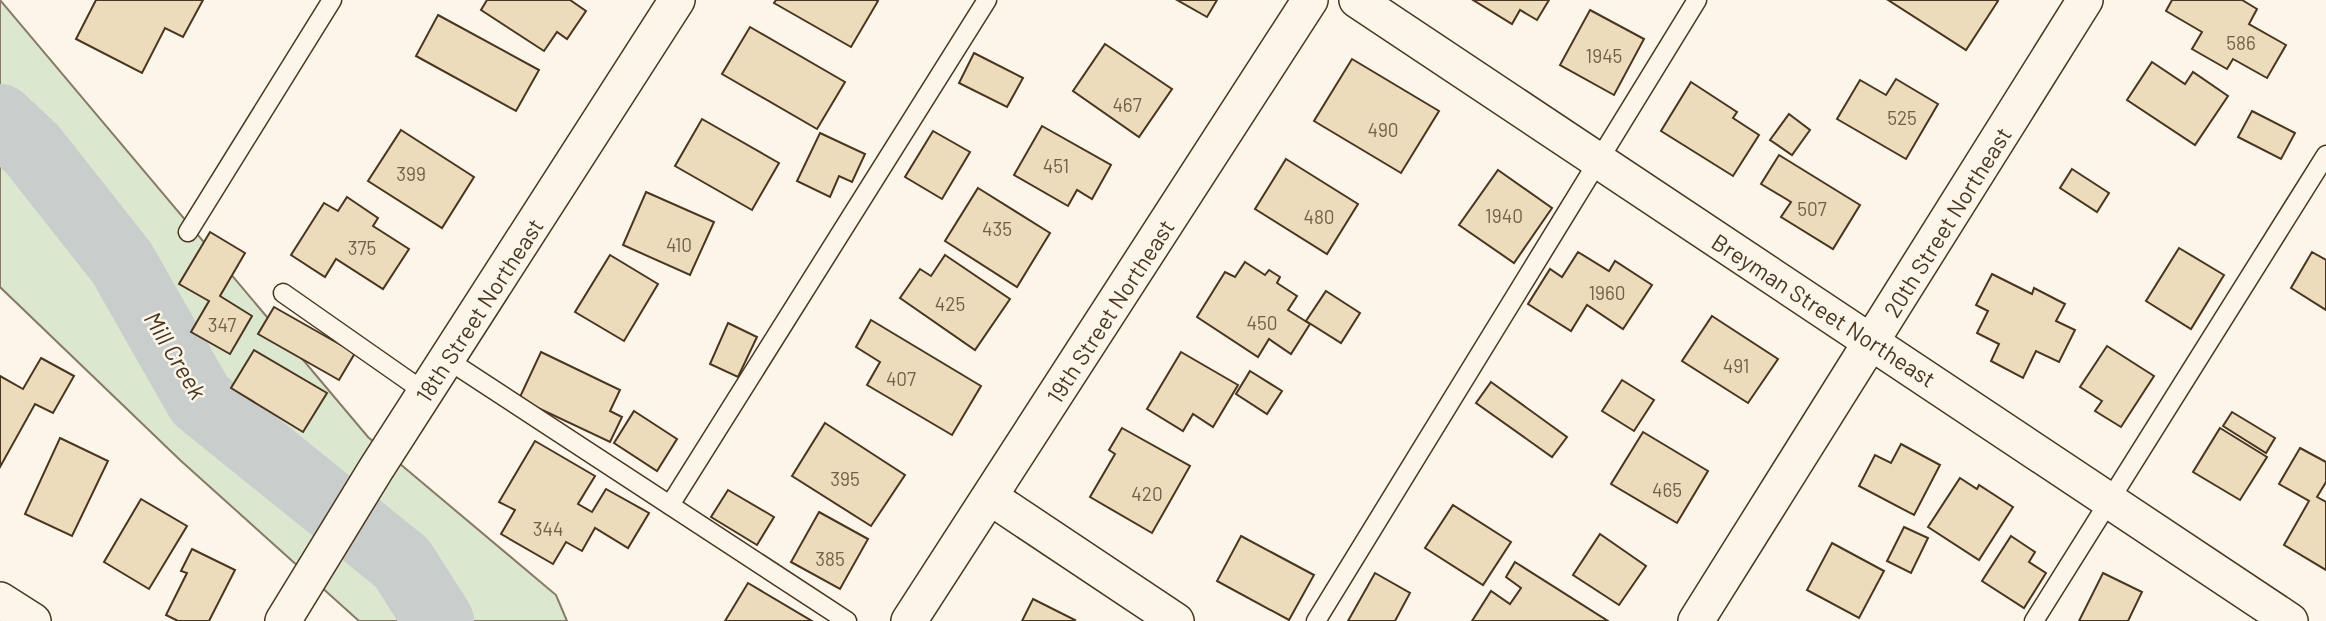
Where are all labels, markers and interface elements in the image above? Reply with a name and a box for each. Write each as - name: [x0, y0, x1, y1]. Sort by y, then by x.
- house number: 586: [2226, 31, 2256, 54]
- house number: 1945: [1586, 44, 1622, 67]
- house number: 467: [1112, 93, 1142, 116]
- house number: 525: [1887, 106, 1917, 129]
- house number: 490: [1367, 118, 1399, 141]
- street label: 20th Street Northeast: [1877, 122, 2017, 322]
- house number: 451: [1043, 154, 1069, 177]
- house number: 399: [396, 162, 426, 185]
- house number: 507: [1797, 197, 1827, 220]
- house number: 1940: [1485, 204, 1523, 227]
- house number: 480: [1303, 205, 1335, 228]
- street label: 18th Street Northeast: [409, 213, 549, 407]
- street label: 19th Street Northeast: [1040, 214, 1180, 408]
- house number: 435: [982, 217, 1012, 240]
- street label: Breyman Street Northeast: [1707, 227, 1941, 393]
- house number: 410: [666, 233, 692, 256]
- house number: 375: [348, 236, 376, 259]
- house number: 1960: [1588, 281, 1626, 304]
- house number: 425: [935, 292, 965, 315]
- water label: Mill Creek: [139, 306, 214, 404]
- house number: 450: [1247, 311, 1277, 334]
- house number: 347: [208, 313, 236, 336]
- house number: 491: [1723, 354, 1749, 377]
- house number: 407: [886, 367, 916, 390]
- house number: 395: [830, 467, 860, 490]
- house number: 465: [1652, 478, 1682, 501]
- house number: 420: [1131, 482, 1163, 505]
- house number: 344: [533, 517, 563, 540]
- house number: 385: [815, 547, 845, 570]

